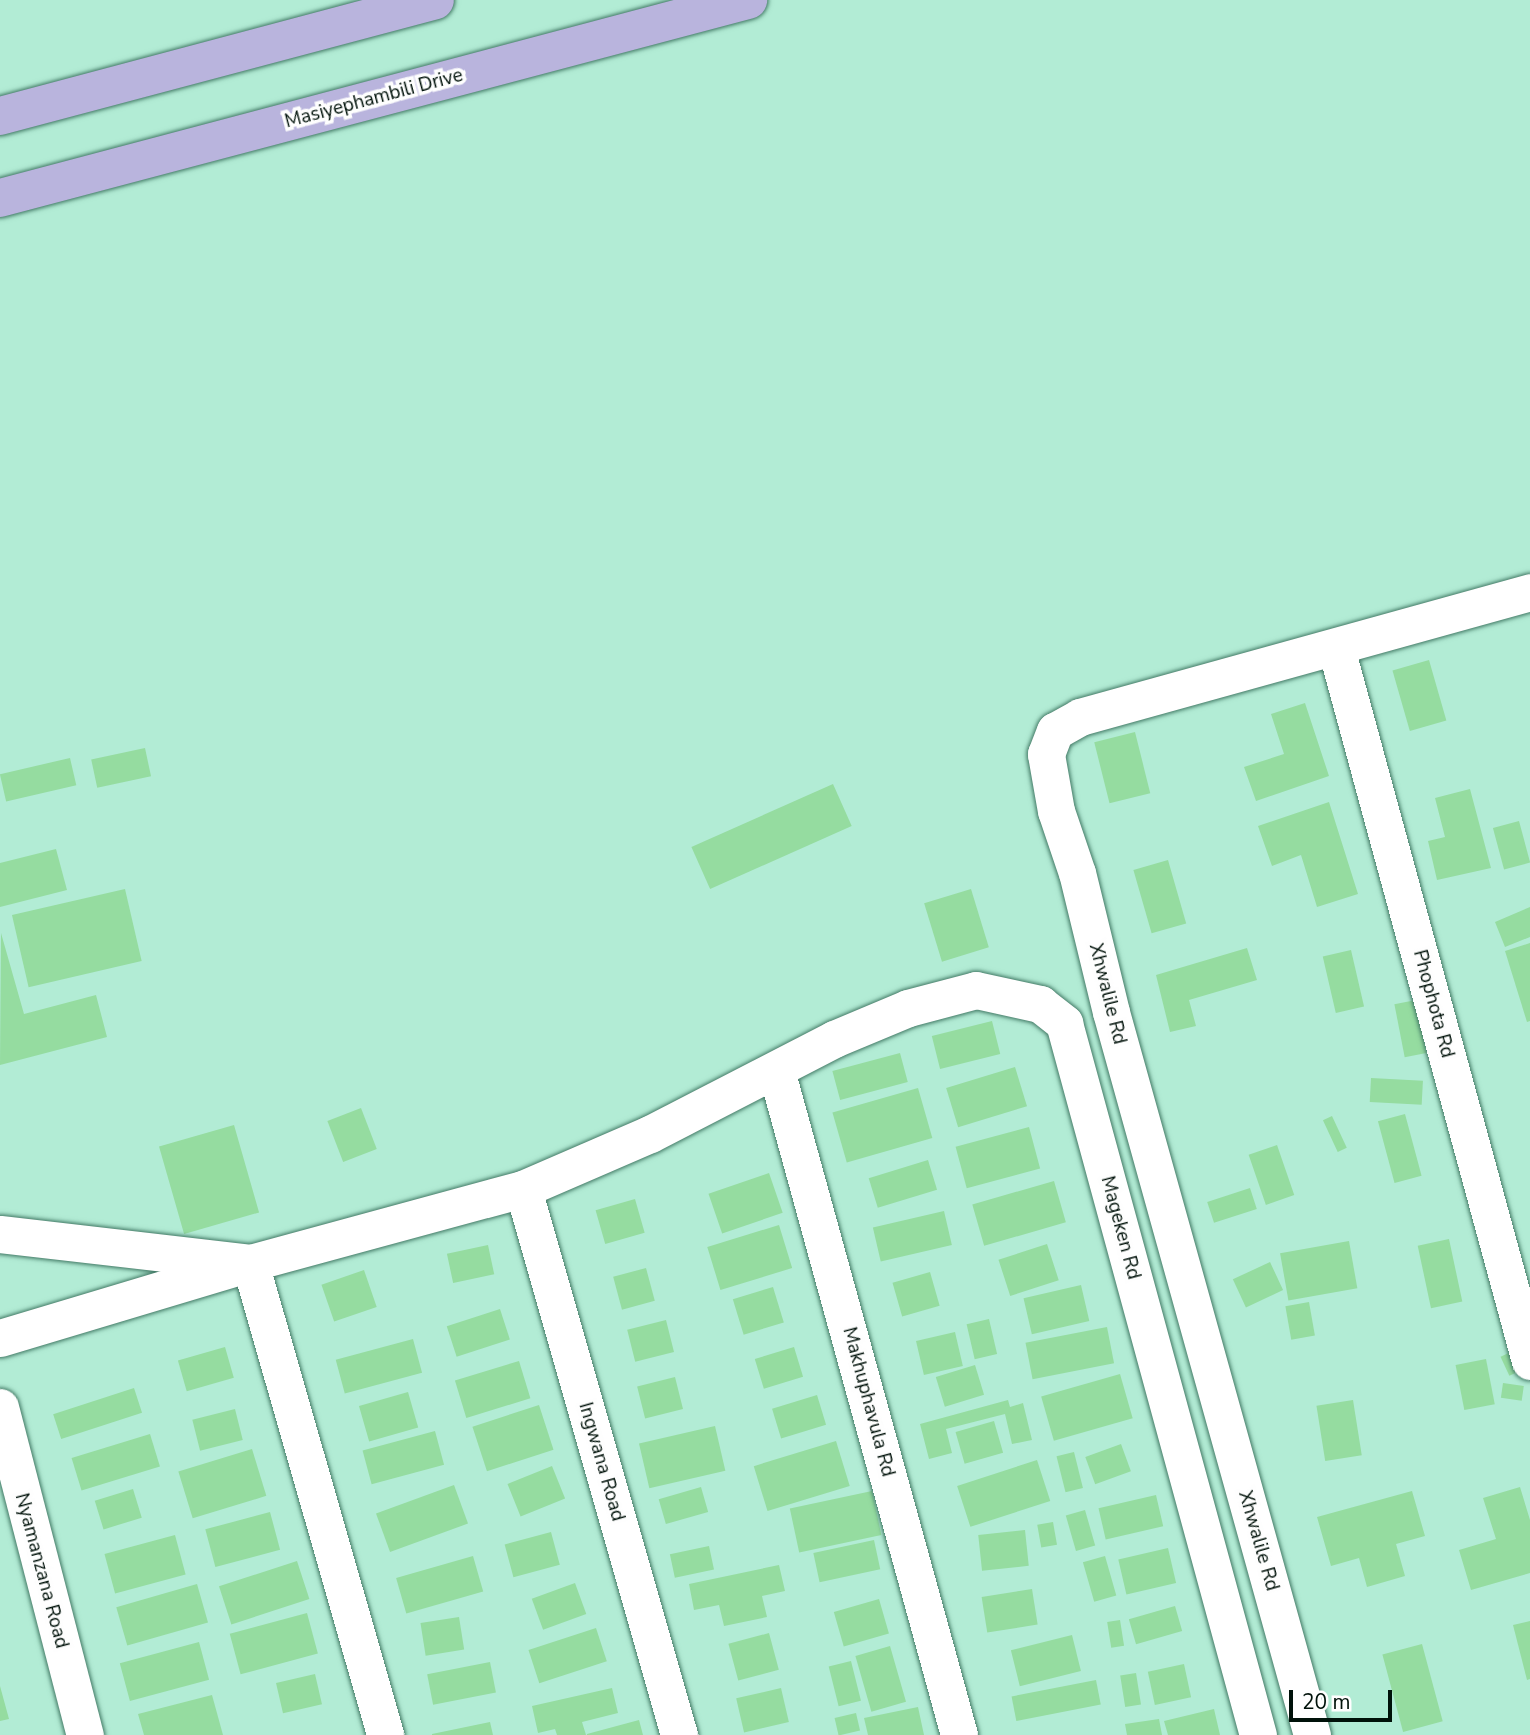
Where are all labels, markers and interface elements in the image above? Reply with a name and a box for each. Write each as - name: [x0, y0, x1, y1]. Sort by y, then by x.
- street label: Masiyephambili Drive: [283, 64, 465, 134]
- street label: Xhwalile Rd: [1083, 941, 1131, 1047]
- street label: Phophota Rd: [1408, 947, 1458, 1061]
- street label: Mageken Rd: [1095, 1174, 1145, 1282]
- street label: Makhuphavula Rd: [837, 1325, 899, 1479]
- street label: Ingwana Road: [573, 1400, 629, 1524]
- street label: Xhwalile Rd: [1233, 1488, 1283, 1594]
- street label: Nyamanzana Road: [9, 1491, 73, 1651]
- scale bar: [1292, 1676, 1395, 1720]
- text: 20 m: [1302, 1688, 1351, 1716]

